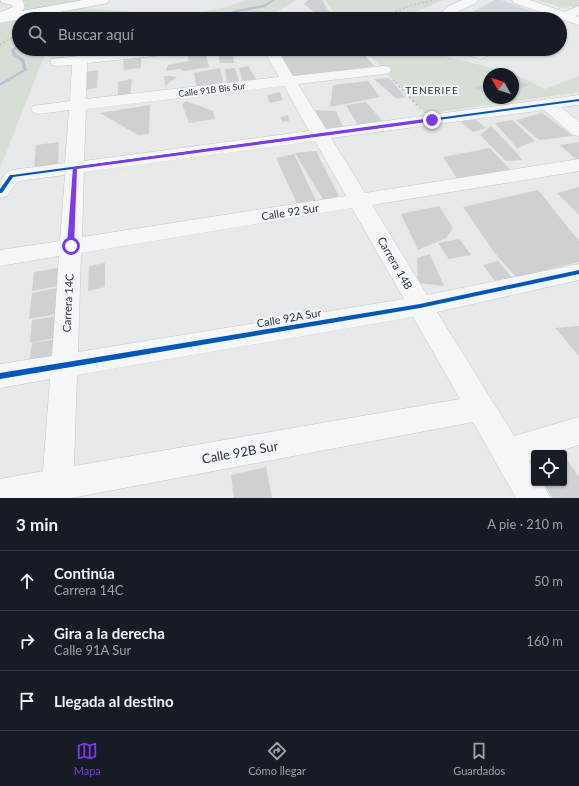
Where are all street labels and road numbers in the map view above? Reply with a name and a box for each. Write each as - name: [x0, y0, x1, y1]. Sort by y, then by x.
- street label: Calle 91B Bis Sur: [178, 80, 247, 99]
- street label: Calle 92 Sur: [260, 201, 320, 222]
- street label: Carrera 14B: [375, 234, 416, 291]
- street label: Carrera 14C: [59, 273, 76, 333]
- street label: Calle 92A Sur: [256, 305, 322, 330]
- street label: Calle 92B Sur: [201, 437, 280, 467]

